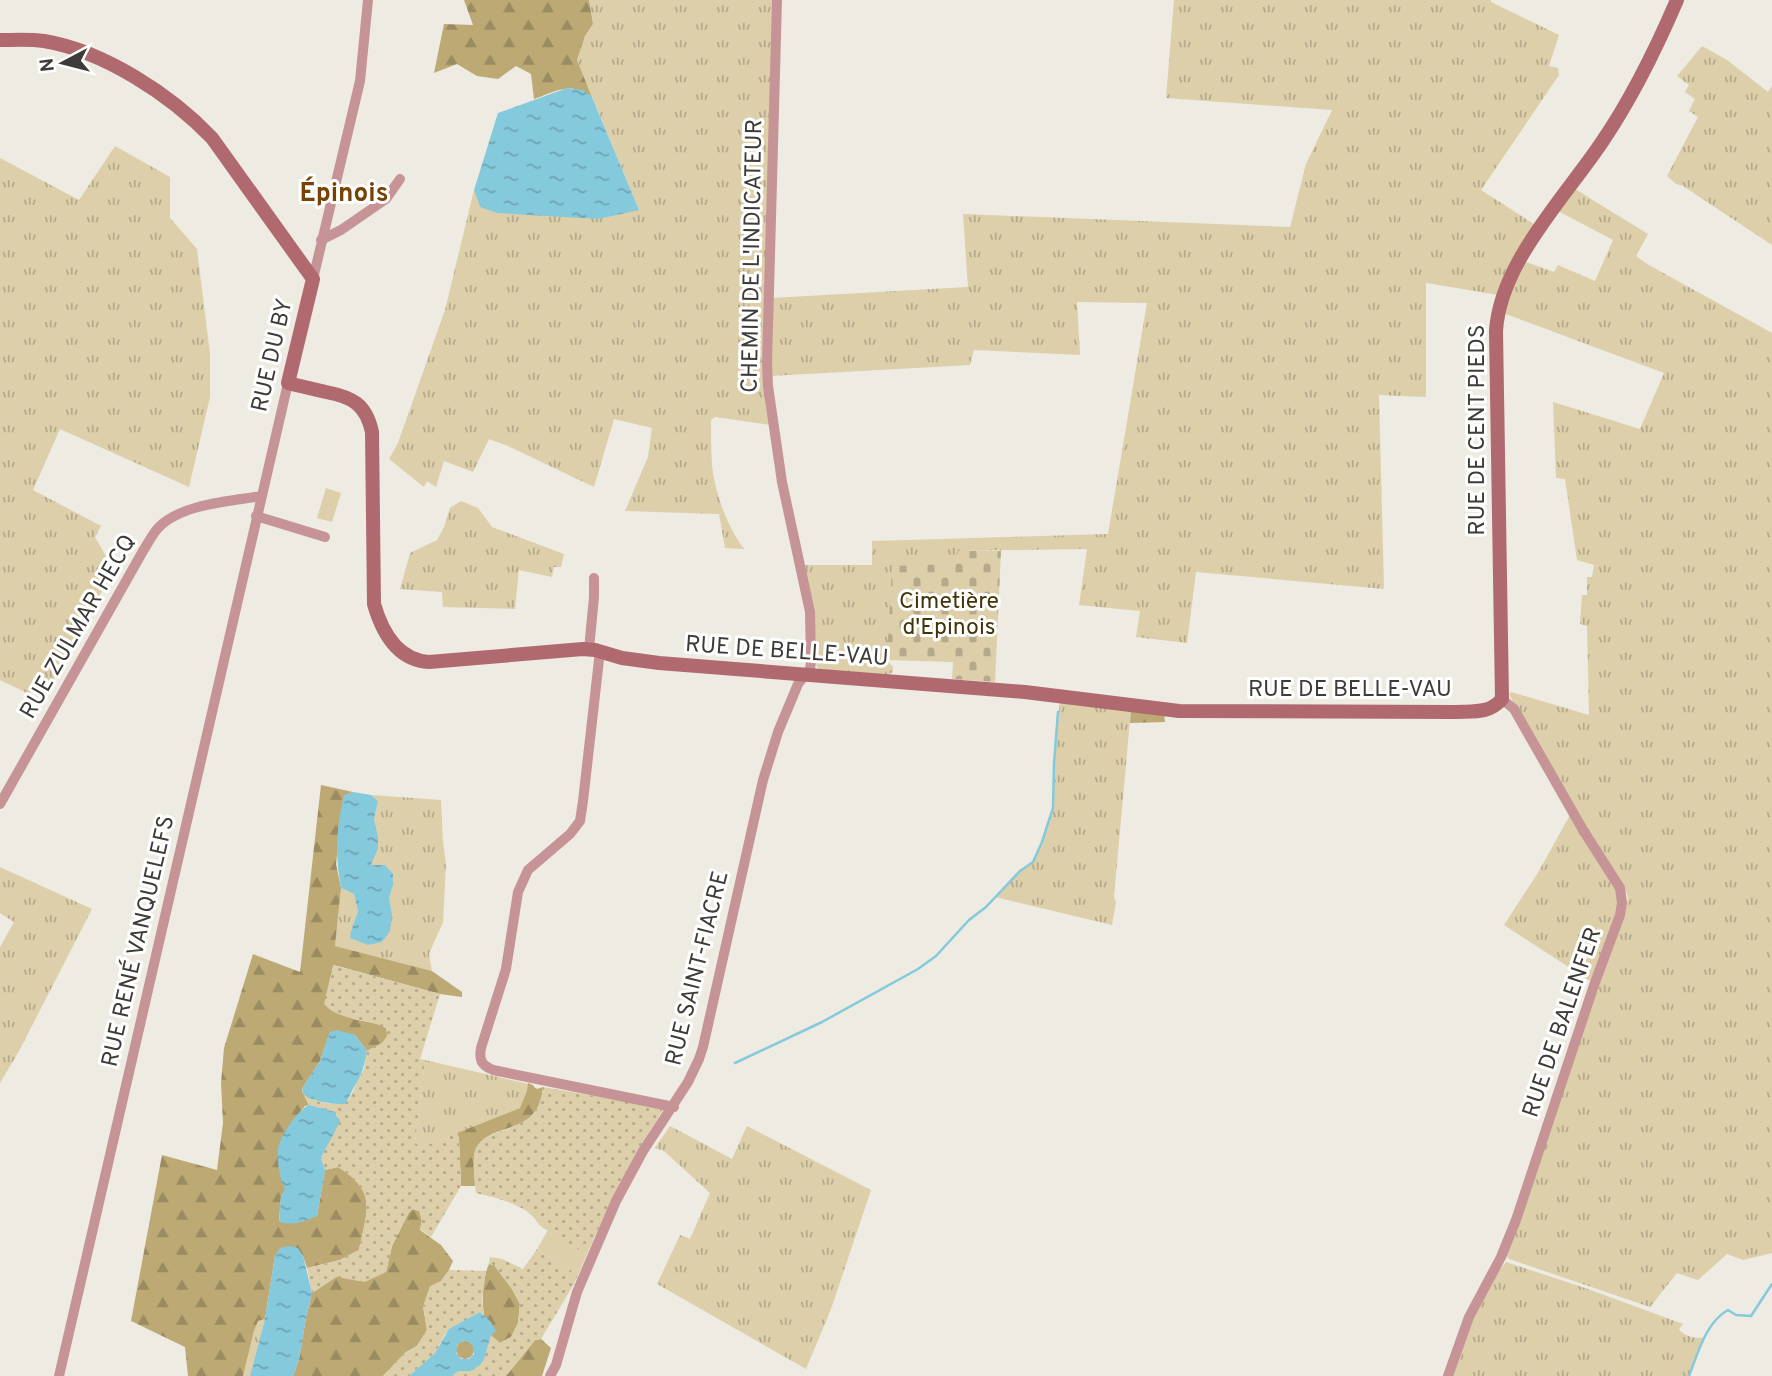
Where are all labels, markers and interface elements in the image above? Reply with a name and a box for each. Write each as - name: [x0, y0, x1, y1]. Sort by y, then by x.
- north arrow: [28, 28, 98, 98]
- text: N: [35, 57, 61, 73]
- street label: CHEMIN DE L'INDICATEUR: [737, 119, 770, 393]
- district label: Épinois: [300, 176, 388, 211]
- street label: RUE DU BY: [246, 296, 301, 415]
- street label: RUE DE CENT PIEDS: [1464, 324, 1493, 536]
- street label: RUE ZULMAR HECQ: [15, 530, 144, 725]
- park label: Cimetière d'Epinois: [899, 588, 999, 643]
- street label: RUE DE BELLE-VAU: [684, 631, 890, 674]
- street label: RUE DE BELLE-VAU: [1248, 676, 1452, 705]
- street label: RUE RENÉ VANQUELEFS: [95, 813, 182, 1070]
- street label: RUE SAINT-FIACRE: [660, 868, 737, 1069]
- street label: RUE DE BALENFER: [1517, 924, 1609, 1122]

